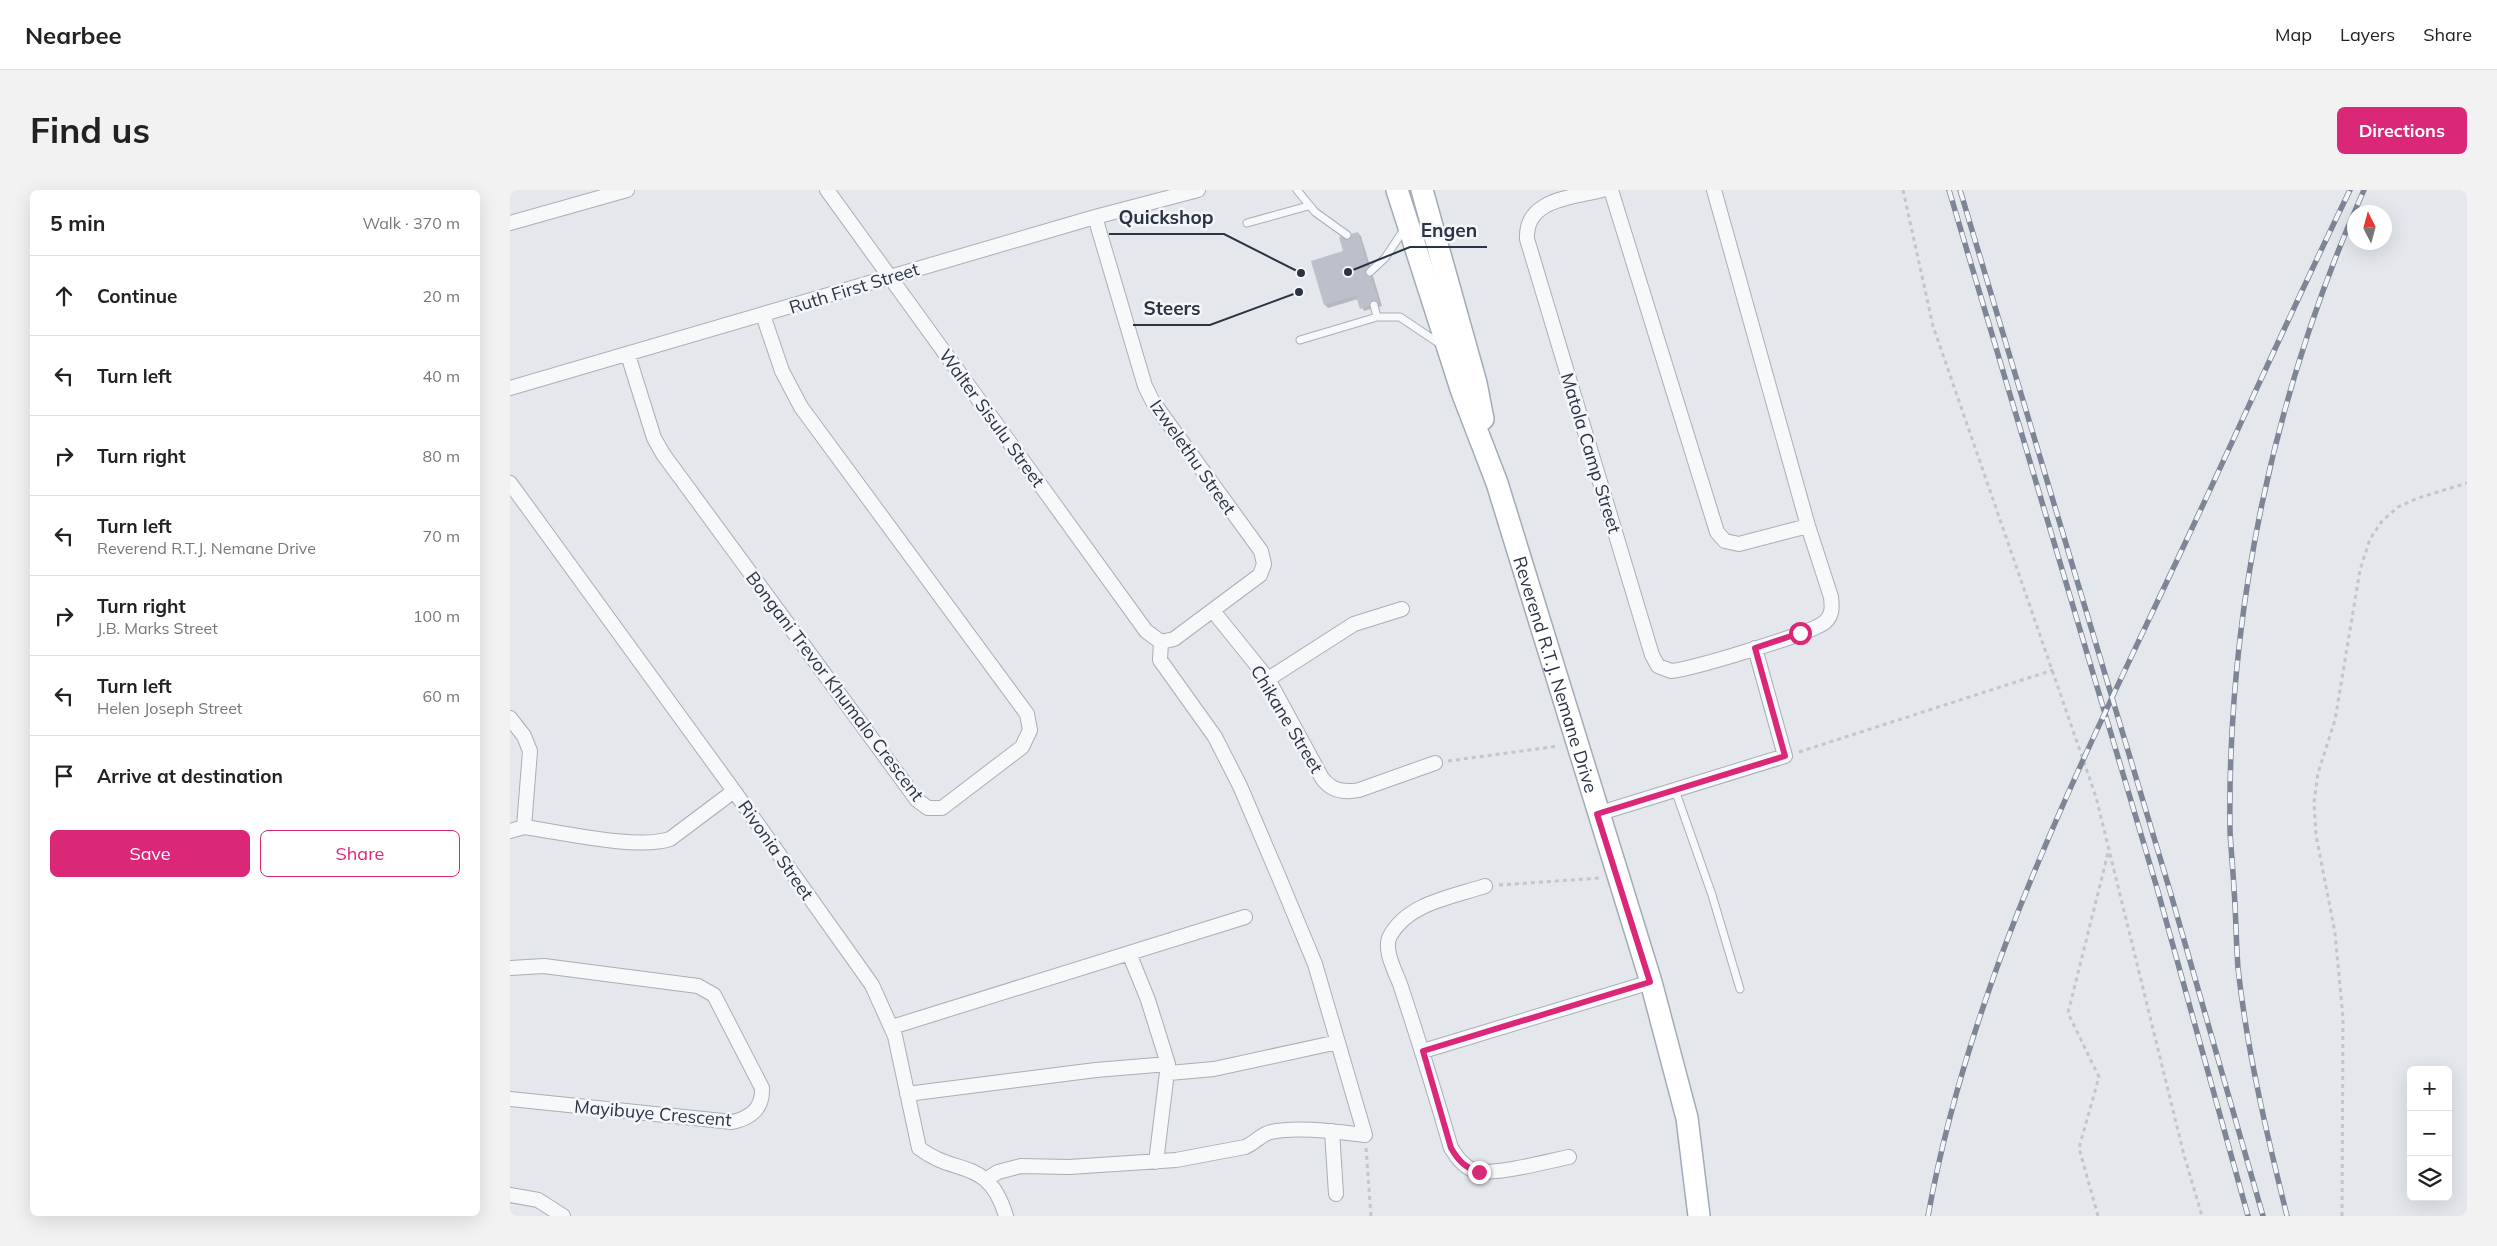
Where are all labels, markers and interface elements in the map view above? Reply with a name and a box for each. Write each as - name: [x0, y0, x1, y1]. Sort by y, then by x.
- text: Nearbee: [25, 20, 122, 50]
- text: Map: [2275, 23, 2312, 46]
- text: Layers: [2340, 23, 2395, 46]
- text: Share: [2423, 23, 2472, 46]
- button: Directions: [2337, 107, 2467, 154]
- text: Find us: [30, 108, 150, 152]
- callout: Quickshop: [1109, 200, 1224, 234]
- text: Quickshop: [1118, 205, 1214, 229]
- north arrow: [2347, 205, 2392, 250]
- text: 5 min: [50, 210, 105, 236]
- text: Walk · 370 m: [362, 213, 460, 233]
- callout: Engen: [1410, 213, 1487, 247]
- text: Engen: [1421, 218, 1477, 242]
- street label: Ruth First Street: [786, 257, 922, 319]
- icon: ahead: [50, 282, 78, 310]
- text: Continue: [97, 284, 177, 308]
- text: 20 m: [423, 286, 460, 306]
- callout: Steers: [1133, 291, 1210, 325]
- text: Steers: [1144, 296, 1200, 320]
- street label: Walter Sisulu Street: [934, 344, 1050, 492]
- icon: left: [50, 362, 78, 390]
- text: Turn left: [97, 364, 172, 388]
- text: 40 m: [423, 366, 460, 386]
- street label: Matola Camp Street: [1556, 370, 1626, 536]
- street label: Izwelethu Street: [1145, 395, 1241, 519]
- icon: right: [50, 442, 78, 470]
- text: Turn right: [97, 444, 186, 468]
- text: 80 m: [423, 446, 460, 466]
- text: Turn left: [97, 514, 172, 538]
- icon: left: [50, 522, 78, 550]
- text: 70 m: [423, 526, 460, 546]
- text: Reverend R.T.J. Nemane Drive: [97, 538, 316, 558]
- street label: Reverend R.T.J. Nemane Drive: [1509, 553, 1603, 796]
- street label: Bongani Trevor Khumalo Crescent: [741, 567, 929, 805]
- text: Turn right: [97, 594, 186, 618]
- icon: right: [50, 602, 78, 630]
- text: 100 m: [413, 606, 460, 626]
- text: J.B. Marks Street: [97, 618, 218, 638]
- route start: [1789, 622, 1812, 645]
- street label: Chikane Street: [1246, 661, 1328, 777]
- text: Turn left: [97, 674, 172, 698]
- icon: left: [50, 682, 78, 710]
- text: 60 m: [423, 686, 460, 706]
- text: Helen Joseph Street: [97, 698, 242, 718]
- icon: arrive: [50, 762, 78, 790]
- text: Arrive at destination: [97, 764, 283, 788]
- street label: Rivonia Street: [733, 796, 819, 904]
- button: Save: [50, 830, 250, 877]
- button: Share: [260, 830, 460, 877]
- map controls: [2407, 1066, 2452, 1201]
- button: +: [2407, 1066, 2452, 1111]
- street label: Mayibuye Crescent: [573, 1095, 733, 1131]
- button: −: [2407, 1111, 2452, 1156]
- button: layers: [2407, 1156, 2452, 1201]
- route end: [1468, 1161, 1491, 1184]

